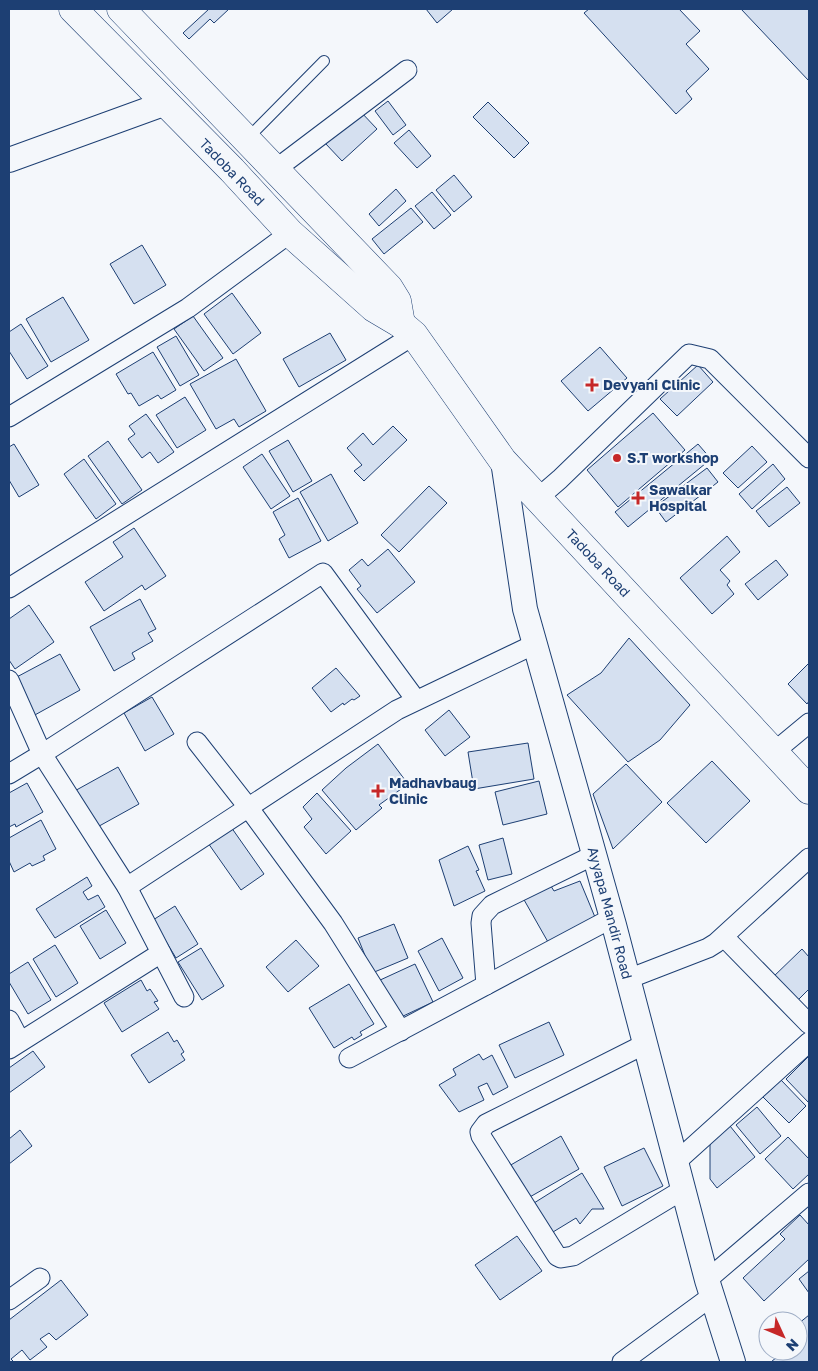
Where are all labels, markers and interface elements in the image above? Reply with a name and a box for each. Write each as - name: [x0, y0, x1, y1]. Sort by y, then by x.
- street label: Tadoba Road: [196, 135, 269, 209]
- place label: Devyani Clinic: [603, 376, 700, 393]
- marker: Devyani Clinic: [585, 378, 599, 392]
- place label: S.T workshop: [627, 449, 719, 466]
- marker: S.T workshop: [611, 452, 623, 464]
- place label: Sawalkar Hospital: [649, 481, 713, 514]
- marker: Sawalkar Hospital: [631, 491, 645, 505]
- street label: Tadoba Road: [563, 525, 634, 600]
- place label: Madhavbaug Clinic: [389, 774, 477, 807]
- marker: Madhavbaug Clinic: [371, 784, 385, 798]
- street label: Ayyapa Mandir Road: [585, 845, 636, 981]
- north arrow: [758, 1311, 808, 1361]
- text: N: [783, 1336, 803, 1355]

